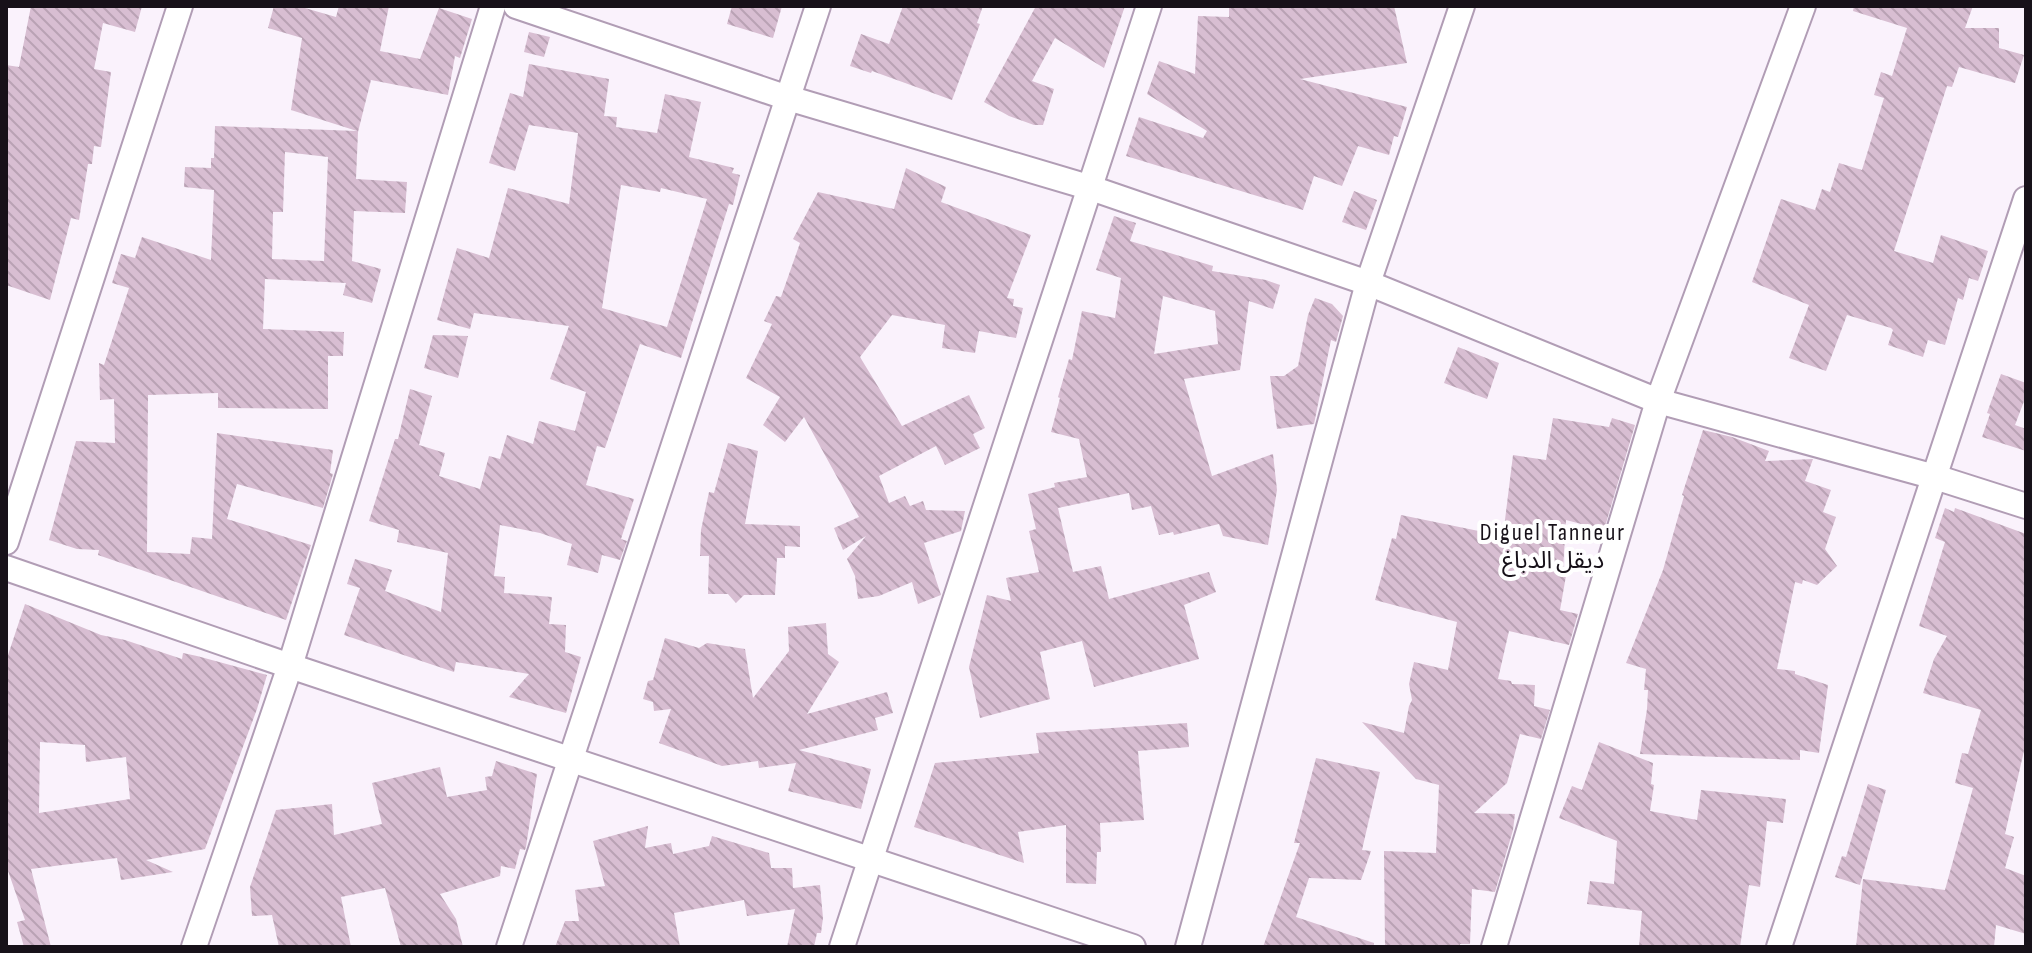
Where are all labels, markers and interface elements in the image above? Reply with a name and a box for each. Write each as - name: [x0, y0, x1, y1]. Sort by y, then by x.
- district label: Diguel Tanneur ديقل الدباغ: [1480, 518, 1626, 577]

